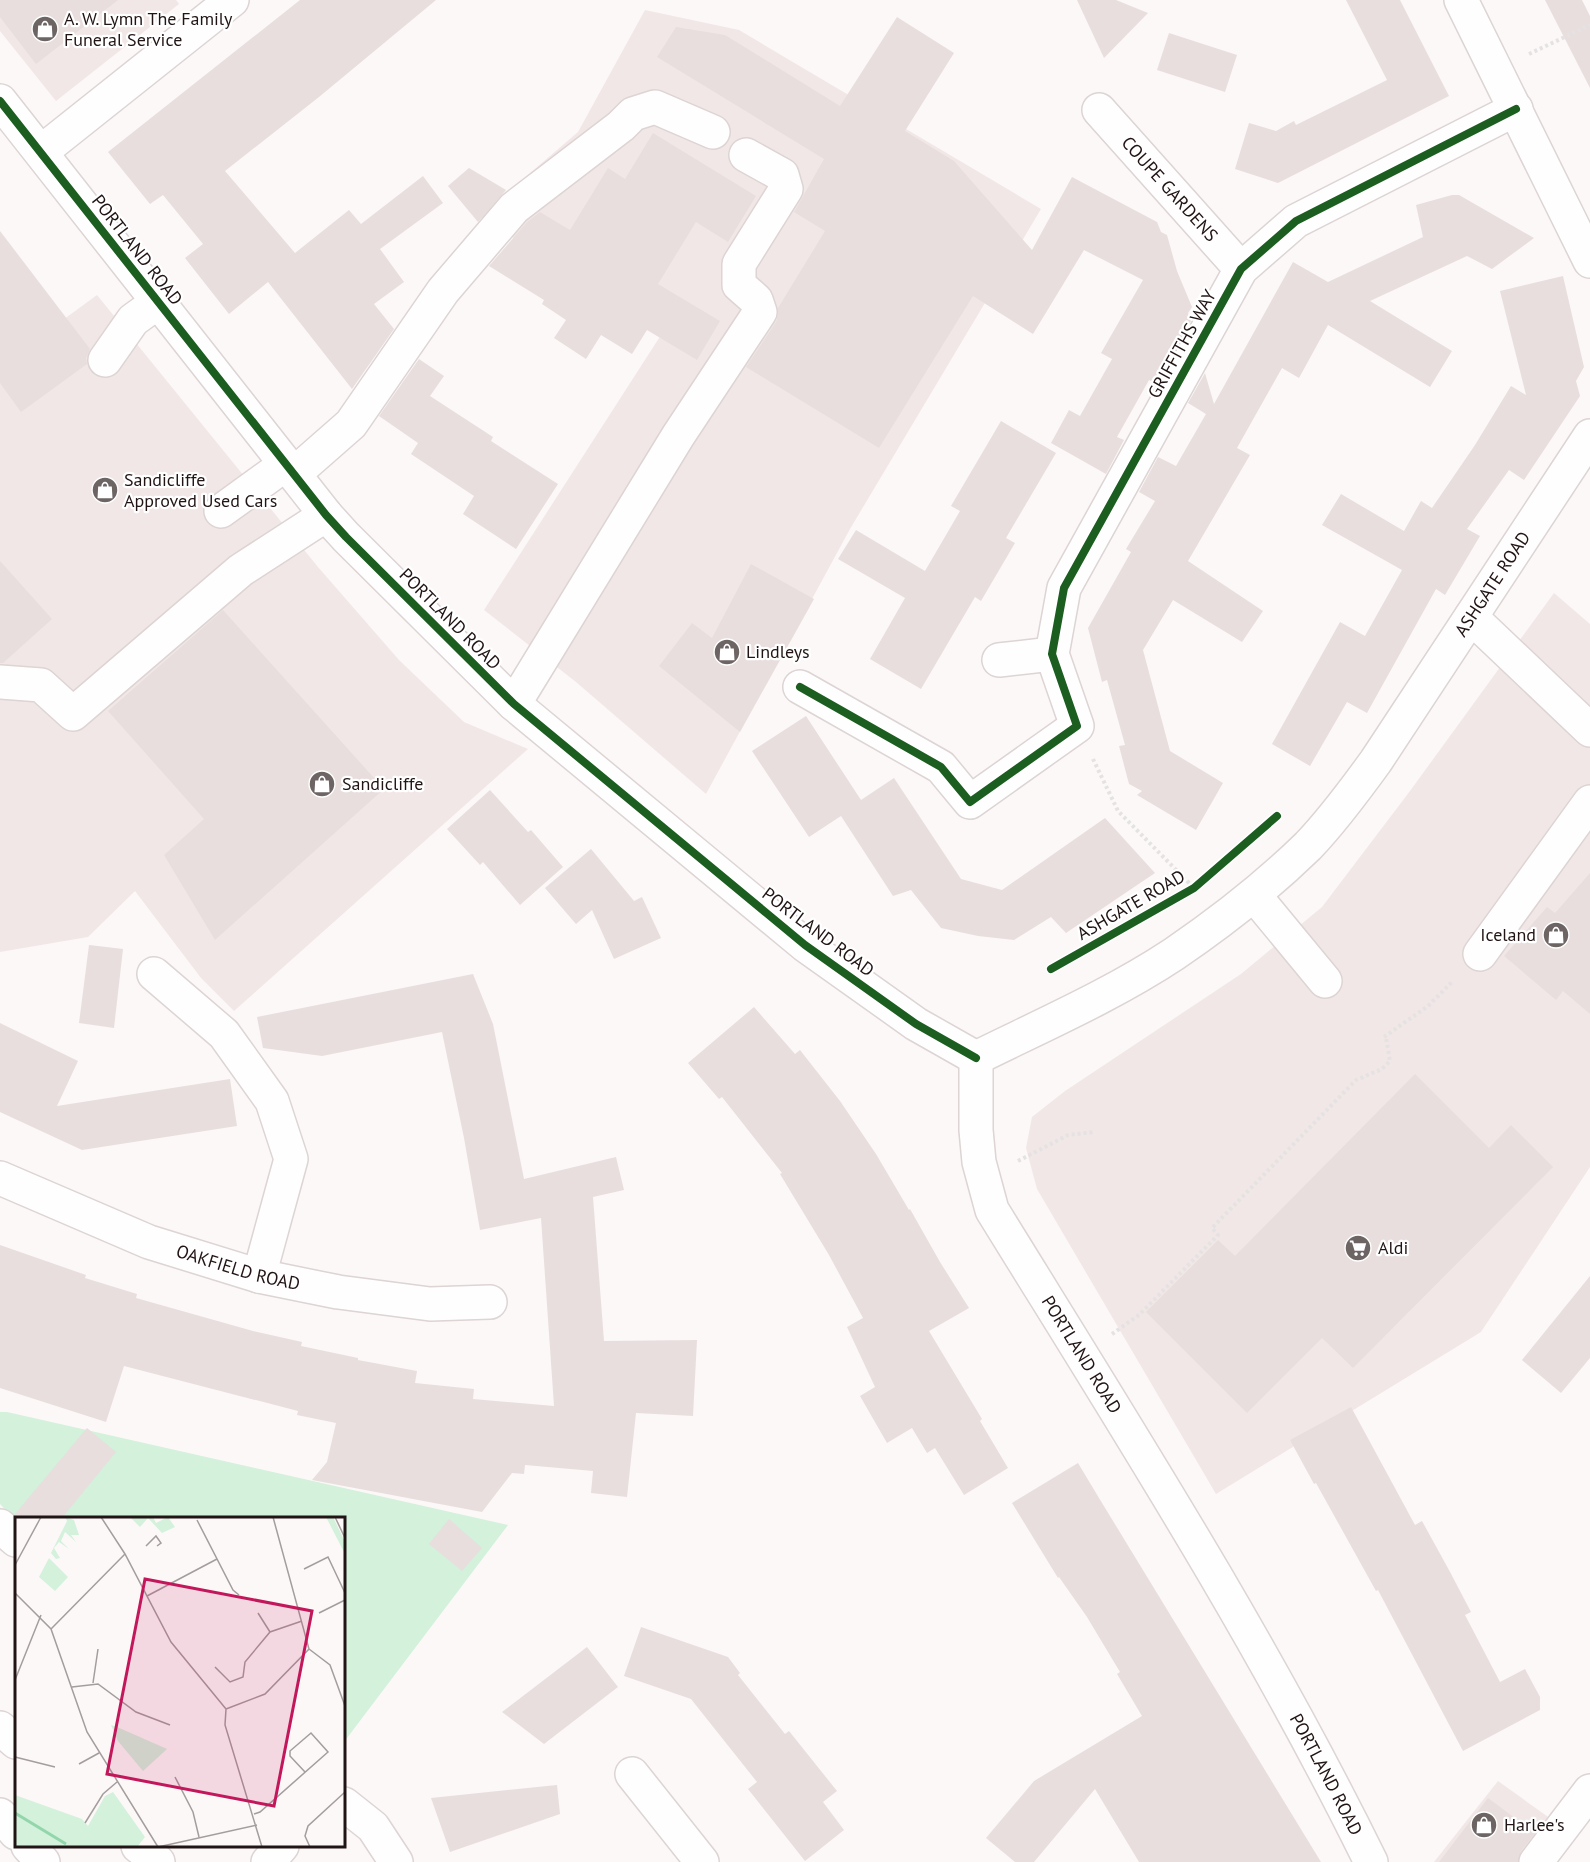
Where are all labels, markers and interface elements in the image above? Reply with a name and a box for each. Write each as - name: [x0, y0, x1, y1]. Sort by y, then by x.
- place label: A. W. Lymn The Family Funeral Service: [64, 7, 233, 51]
- shop icon: A. W. Lymn The Family Funeral Service: [30, 14, 60, 44]
- street label: COUPE GARDENS: [1117, 131, 1223, 246]
- street label: PORTLAND ROAD: [87, 190, 188, 310]
- street label: GRIFFITHS WAY: [1142, 285, 1221, 402]
- place label: Sandicliffe Approved Used Cars: [124, 468, 277, 512]
- shop icon: Sandicliffe Approved Used Cars: [90, 475, 120, 505]
- street label: ASHGATE ROAD: [1449, 527, 1535, 641]
- street label: PORTLAND ROAD: [395, 563, 506, 674]
- shop icon: Lindleys: [712, 637, 742, 667]
- place label: Lindleys: [746, 640, 810, 663]
- shop icon: Sandicliffe: [307, 769, 337, 799]
- place label: Sandicliffe: [342, 772, 423, 795]
- street label: ASHGATE ROAD: [1073, 864, 1189, 945]
- street label: PORTLAND ROAD: [758, 882, 879, 981]
- shop icon: Iceland: [1541, 920, 1571, 950]
- place label: Iceland: [1480, 923, 1536, 946]
- supermarket icon: Aldi: [1343, 1233, 1373, 1263]
- place label: Aldi: [1378, 1236, 1408, 1259]
- street label: OAKFIELD ROAD: [173, 1239, 302, 1295]
- street label: PORTLAND ROAD: [1037, 1291, 1127, 1418]
- inset map: [15, 1517, 345, 1847]
- street label: PORTLAND ROAD: [1285, 1709, 1368, 1839]
- shop icon: Harlee's: [1469, 1810, 1499, 1840]
- place label: Harlee's: [1504, 1813, 1565, 1836]

